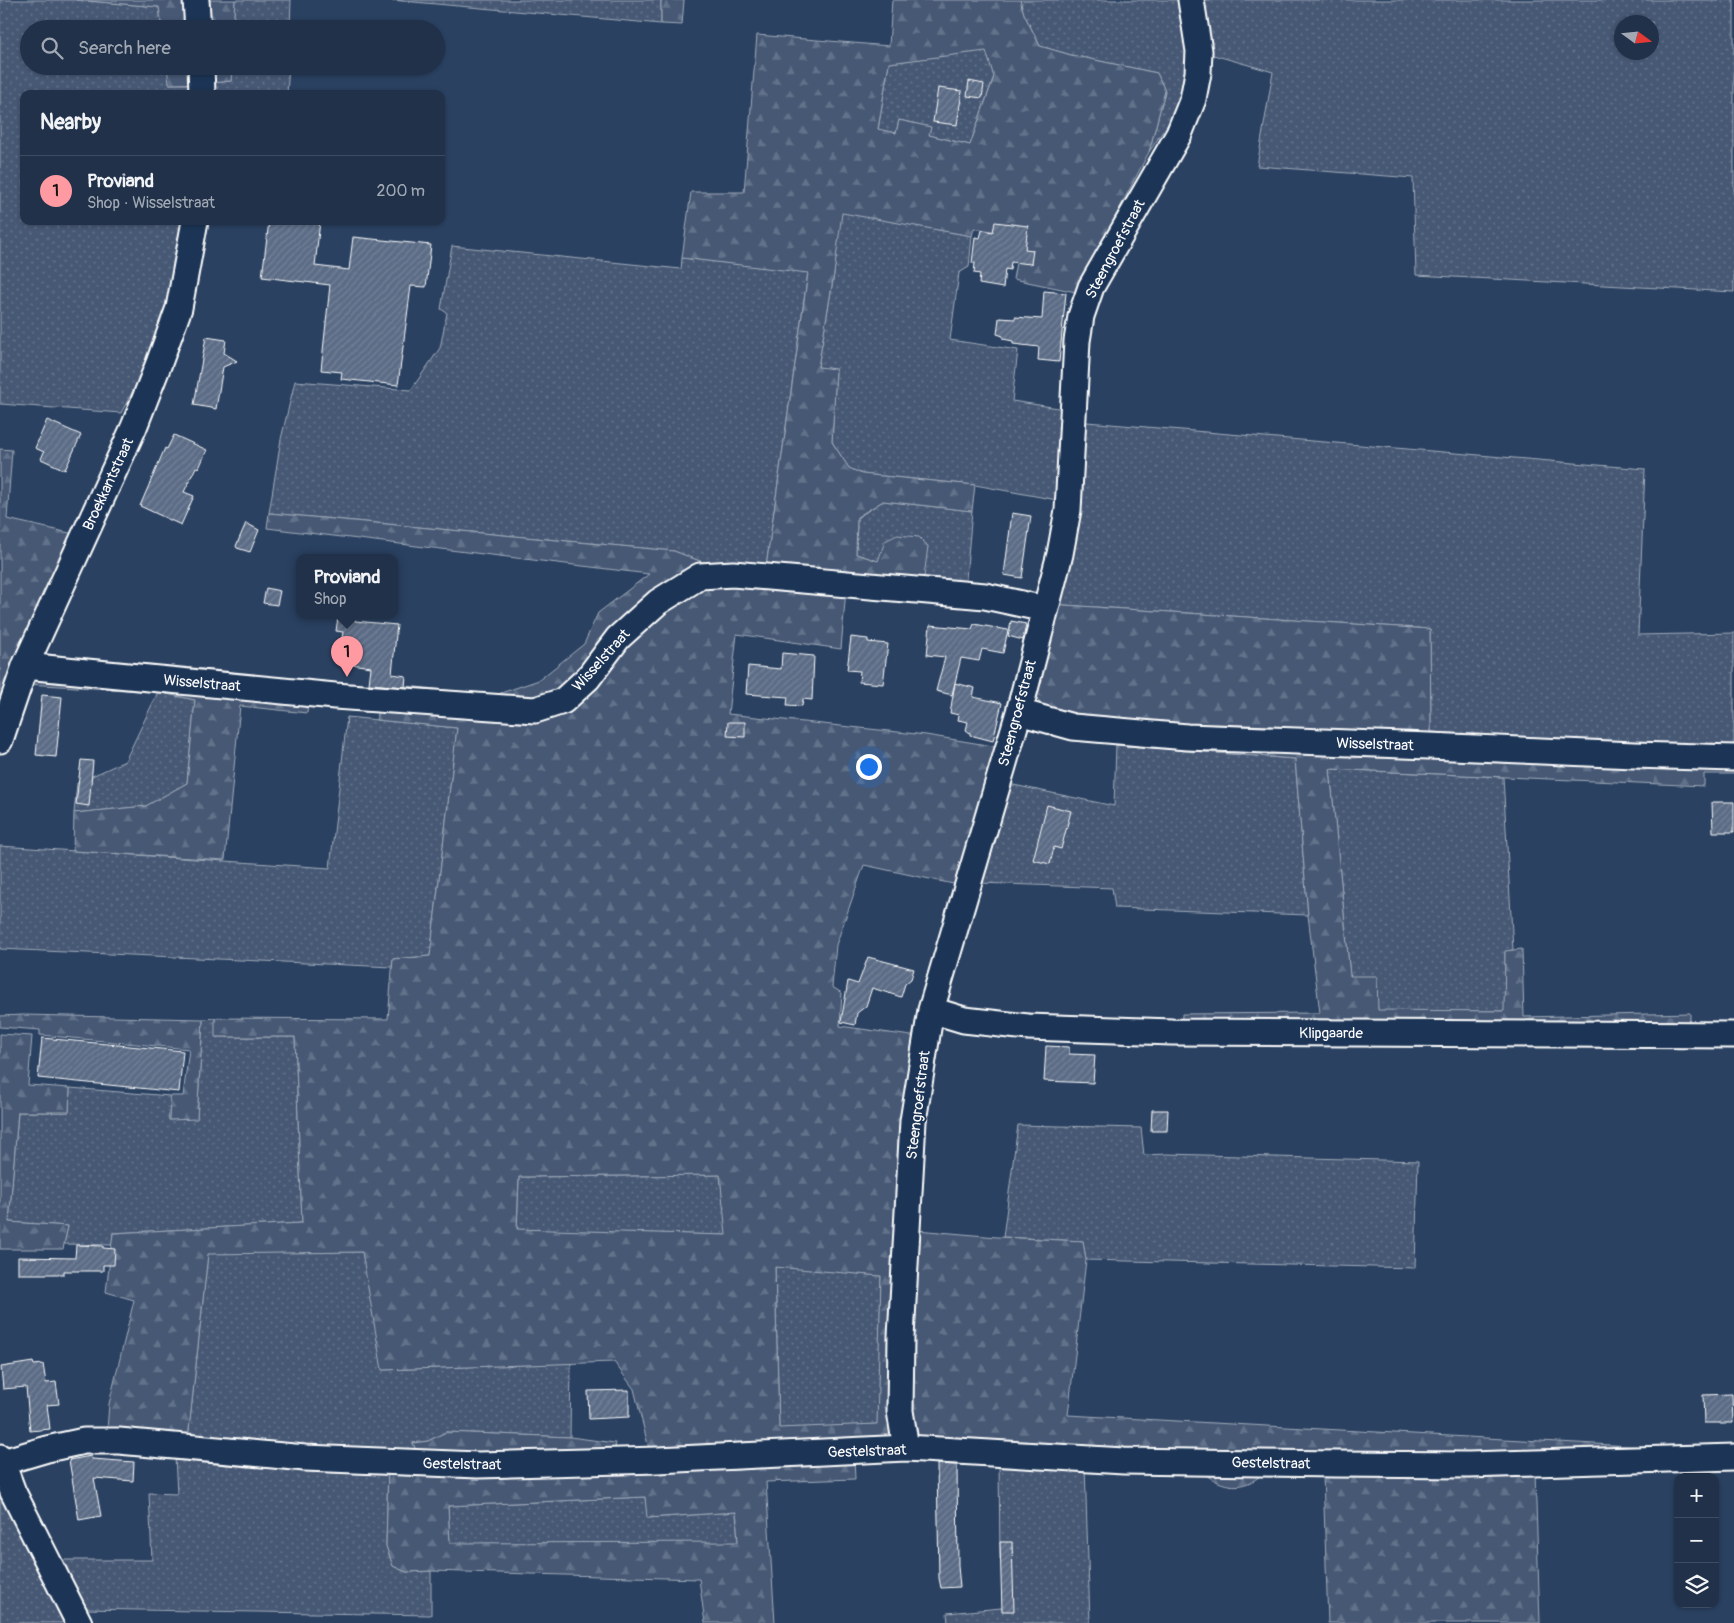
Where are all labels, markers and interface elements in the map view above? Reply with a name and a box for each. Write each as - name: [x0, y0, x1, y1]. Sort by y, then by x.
- north arrow: [1614, 15, 1659, 60]
- search box: [20, 20, 445, 75]
- icon: search: [38, 34, 66, 62]
- text: Search here: [78, 36, 171, 60]
- text: Nearby: [40, 109, 101, 136]
- text: Proviand: [87, 169, 154, 193]
- text: 1: [53, 181, 59, 201]
- text: 200 m: [377, 181, 425, 201]
- text: Shop · Wisselstraat: [87, 193, 215, 213]
- street label: Steengroefstraat: [1081, 196, 1150, 302]
- street label: Broekkantstraat: [79, 434, 139, 534]
- popup: [296, 554, 398, 619]
- text: Proviand: [314, 565, 380, 589]
- text: Shop: [314, 589, 347, 609]
- street label: Wisselstraat: [568, 624, 635, 695]
- pin: 1: [331, 636, 363, 677]
- street label: Steengroefstraat: [994, 657, 1041, 769]
- street label: Wisselstraat: [163, 671, 242, 696]
- street label: Wisselstraat: [1336, 734, 1415, 755]
- your location: [856, 754, 882, 780]
- street label: Klipgaarde: [1299, 1024, 1364, 1043]
- street label: Steengroefstraat: [902, 1049, 935, 1161]
- street label: Gestelstraat: [827, 1441, 908, 1462]
- street label: Gestelstraat: [1231, 1453, 1311, 1474]
- street label: Gestelstraat: [422, 1454, 502, 1475]
- map controls: [1674, 1473, 1719, 1608]
- button: +: [1674, 1473, 1719, 1518]
- button: −: [1674, 1518, 1719, 1563]
- button: layers: [1674, 1563, 1719, 1608]

